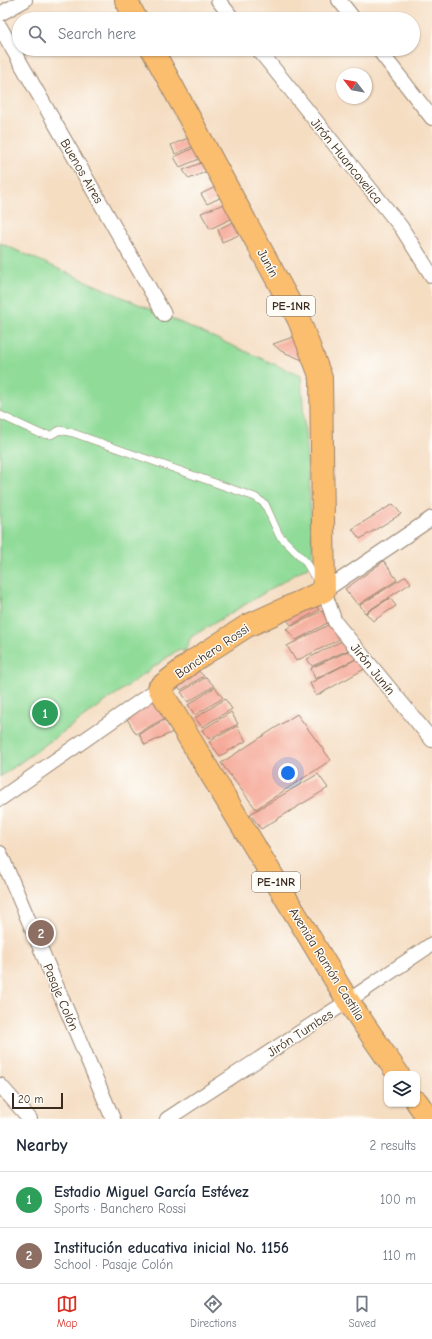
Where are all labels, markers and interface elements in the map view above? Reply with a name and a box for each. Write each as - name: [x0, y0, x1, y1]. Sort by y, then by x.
- search box: [12, 12, 420, 56]
- icon: search: [26, 23, 48, 45]
- text: Search here: [58, 25, 136, 43]
- north arrow: [336, 68, 372, 104]
- street label: Jirón Huancavelica: [308, 115, 386, 207]
- street label: Buenos Aires: [57, 136, 107, 206]
- street label: Junín: [254, 246, 282, 280]
- road number: PE-1NR: [267, 296, 315, 316]
- street label: Banchero Rossi: [172, 621, 252, 681]
- street label: Jirón Junín: [348, 640, 398, 698]
- pin: 1: [32, 698, 58, 728]
- your location: [278, 763, 298, 783]
- road number: PE-1NR: [252, 872, 300, 892]
- street label: Avenida Ramón Castilla: [286, 905, 368, 1023]
- pin: 2: [28, 918, 54, 948]
- street label: Pasaje Colón: [40, 961, 82, 1033]
- street label: Jirón Tumbes: [264, 1006, 336, 1060]
- map controls: [384, 1071, 420, 1107]
- button: layers: [384, 1071, 420, 1107]
- scale bar: [12, 1091, 63, 1110]
- text: 20 m: [18, 1093, 43, 1106]
- text: Nearby: [16, 1136, 67, 1155]
- text: 2 results: [369, 1138, 416, 1153]
- text: Estadio Miguel García Estévez: [54, 1183, 249, 1201]
- text: 1: [26, 1192, 32, 1207]
- text: 100 m: [380, 1192, 416, 1207]
- text: Sports · Banchero Rossi: [54, 1201, 186, 1216]
- text: Institución educativa inicial No. 1156: [54, 1239, 289, 1257]
- text: 2: [26, 1248, 32, 1263]
- text: 110 m: [383, 1248, 416, 1263]
- text: School · Pasaje Colón: [54, 1257, 173, 1272]
- tab: Map: [56, 1293, 78, 1330]
- tab: Directions: [190, 1293, 237, 1330]
- tab: Saved: [349, 1293, 376, 1330]

